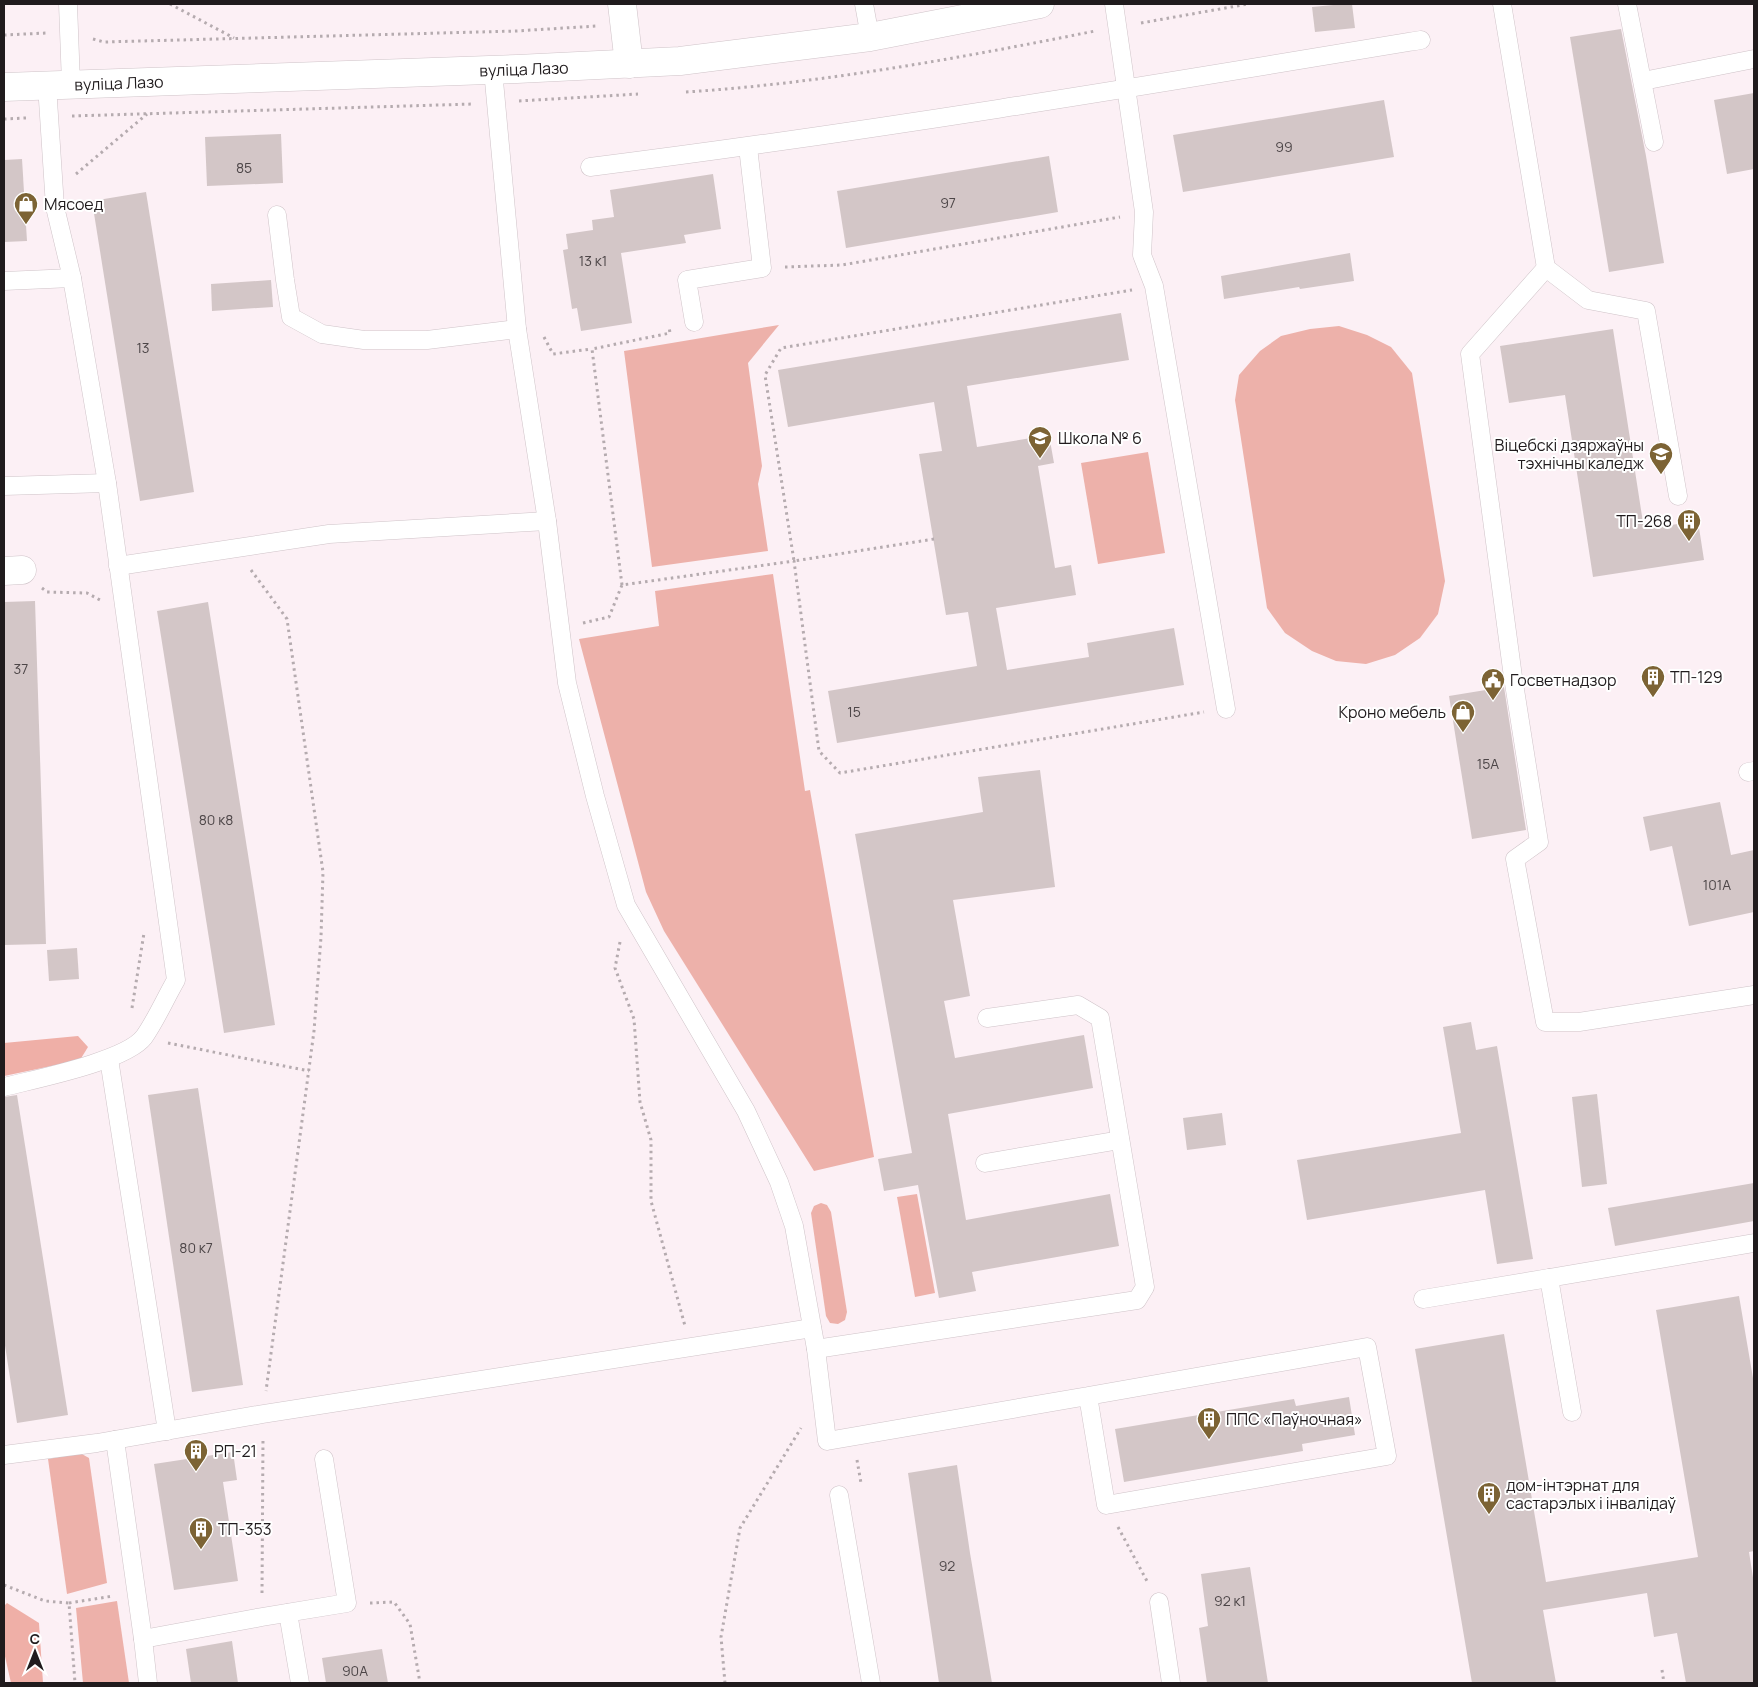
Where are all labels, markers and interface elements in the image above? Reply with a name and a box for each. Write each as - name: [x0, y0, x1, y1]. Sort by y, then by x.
- street label: вуліца Лазо: [479, 56, 569, 82]
- street label: вуліца Лазо: [74, 70, 164, 96]
- house number: 99: [1275, 137, 1293, 156]
- house number: 85: [236, 158, 252, 177]
- shop icon: Мясоед: [13, 191, 39, 225]
- place label: Мясоед: [44, 193, 104, 215]
- house number: 97: [940, 193, 956, 212]
- house number: 13 к1: [579, 251, 607, 270]
- house number: 13: [136, 338, 150, 357]
- school or university icon: Школа № 6: [1027, 425, 1053, 459]
- place label: Школа № 6: [1058, 427, 1142, 449]
- place label: Віцебскі дзяржаўны тэхнічны каледж: [1495, 434, 1645, 474]
- school or university icon: Віцебскі дзяржаўны тэхнічны каледж: [1648, 441, 1674, 475]
- building icon: ТП-268: [1676, 508, 1702, 542]
- place label: ТП-268: [1616, 510, 1672, 532]
- house number: 37: [14, 659, 28, 678]
- building icon: ТП-129: [1640, 664, 1666, 698]
- place label: ТП-129: [1670, 666, 1723, 688]
- public building icon: Госветнадзор: [1480, 667, 1506, 701]
- place label: Госветнадзор: [1510, 669, 1616, 691]
- shop icon: Кроно мебель: [1450, 699, 1476, 733]
- place label: Кроно мебель: [1339, 701, 1446, 723]
- house number: 15: [847, 702, 861, 721]
- house number: 15А: [1477, 754, 1499, 773]
- house number: 80 к8: [199, 810, 233, 829]
- house number: 101А: [1703, 875, 1731, 894]
- house number: 80 к7: [179, 1238, 213, 1257]
- building icon: ППС «Паўночная»: [1196, 1406, 1222, 1440]
- place label: ППС «Паўночная»: [1226, 1408, 1363, 1430]
- building icon: РП-21: [183, 1438, 209, 1472]
- place label: РП-21: [214, 1440, 257, 1462]
- place label: дом-інтэрнат для састарэлых і інвалідаў: [1506, 1474, 1676, 1514]
- building icon: дом-інтэрнат для састарэлых і інвалідаў: [1476, 1481, 1502, 1515]
- building icon: ТП-353: [188, 1516, 214, 1550]
- place label: ТП-353: [218, 1518, 272, 1540]
- house number: 92: [939, 1556, 955, 1575]
- house number: 92 к1: [1214, 1591, 1246, 1610]
- north arrow: [10, 1627, 60, 1677]
- text: С: [30, 1629, 40, 1648]
- house number: 90А: [342, 1661, 368, 1680]

